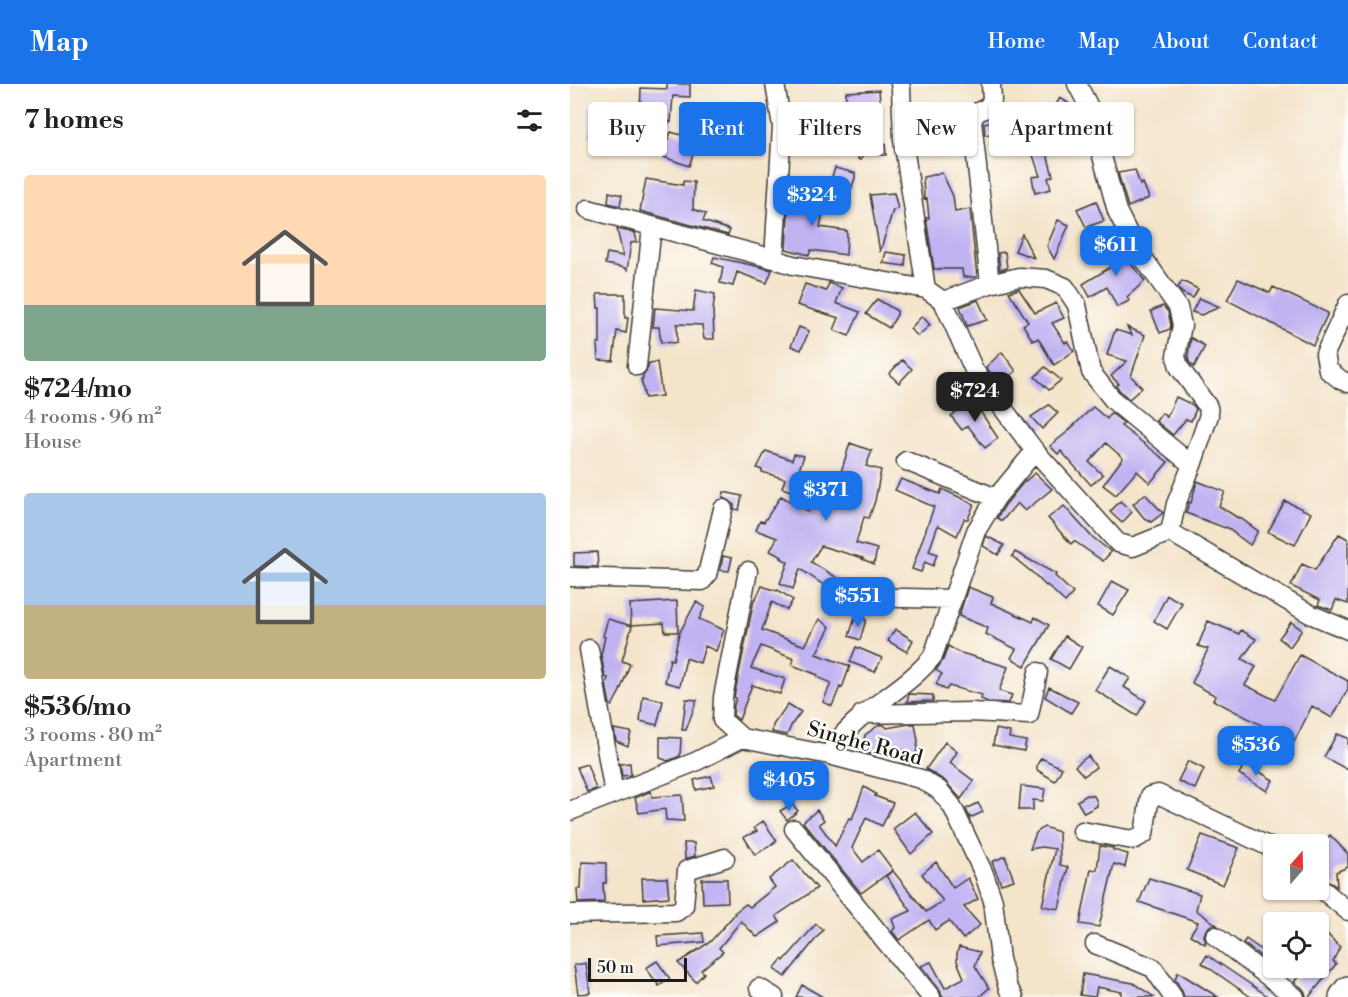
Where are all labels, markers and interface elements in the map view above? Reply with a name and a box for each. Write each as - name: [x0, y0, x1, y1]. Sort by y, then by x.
- text: Map: [30, 25, 89, 60]
- text: Home: [988, 29, 1045, 55]
- text: Map: [1078, 29, 1120, 55]
- text: About: [1153, 29, 1210, 55]
- text: Contact: [1243, 29, 1318, 55]
- chip: Buy: [588, 102, 667, 156]
- chip: Rent: [679, 102, 766, 156]
- chip: Filters: [778, 102, 883, 156]
- chip: New: [895, 102, 977, 156]
- chip: Apartment: [989, 102, 1134, 156]
- text: 7 homes: [24, 104, 124, 136]
- icon: filters: [513, 104, 546, 137]
- pin: $324: [776, 176, 848, 227]
- text: $324: [787, 183, 837, 208]
- icon: home: [231, 214, 339, 322]
- pin: $611: [1080, 226, 1152, 277]
- text: $611: [1094, 233, 1138, 258]
- pin: $724: [939, 372, 1011, 423]
- text: $724/mo: [24, 373, 132, 405]
- text: $724: [950, 379, 1000, 404]
- text: 4 rooms · 96 m²: [24, 405, 162, 430]
- text: House: [24, 430, 82, 455]
- pin: $371: [790, 471, 862, 522]
- text: $371: [803, 478, 849, 503]
- icon: home: [231, 532, 339, 640]
- pin: $551: [822, 577, 894, 628]
- text: $551: [835, 584, 881, 609]
- text: $536/mo: [24, 691, 132, 723]
- street label: Singhe Road: [804, 716, 925, 772]
- text: 3 rooms · 80 m²: [24, 723, 162, 748]
- pin: $536: [1220, 726, 1292, 777]
- text: $536: [1232, 733, 1280, 758]
- text: Apartment: [24, 748, 122, 773]
- pin: $405: [753, 761, 825, 812]
- text: $405: [763, 768, 815, 793]
- north arrow: [1263, 834, 1329, 900]
- map controls: [1263, 834, 1329, 978]
- button: locate: [1263, 912, 1329, 978]
- scale bar: [588, 955, 687, 982]
- text: 50 m: [597, 958, 634, 978]

